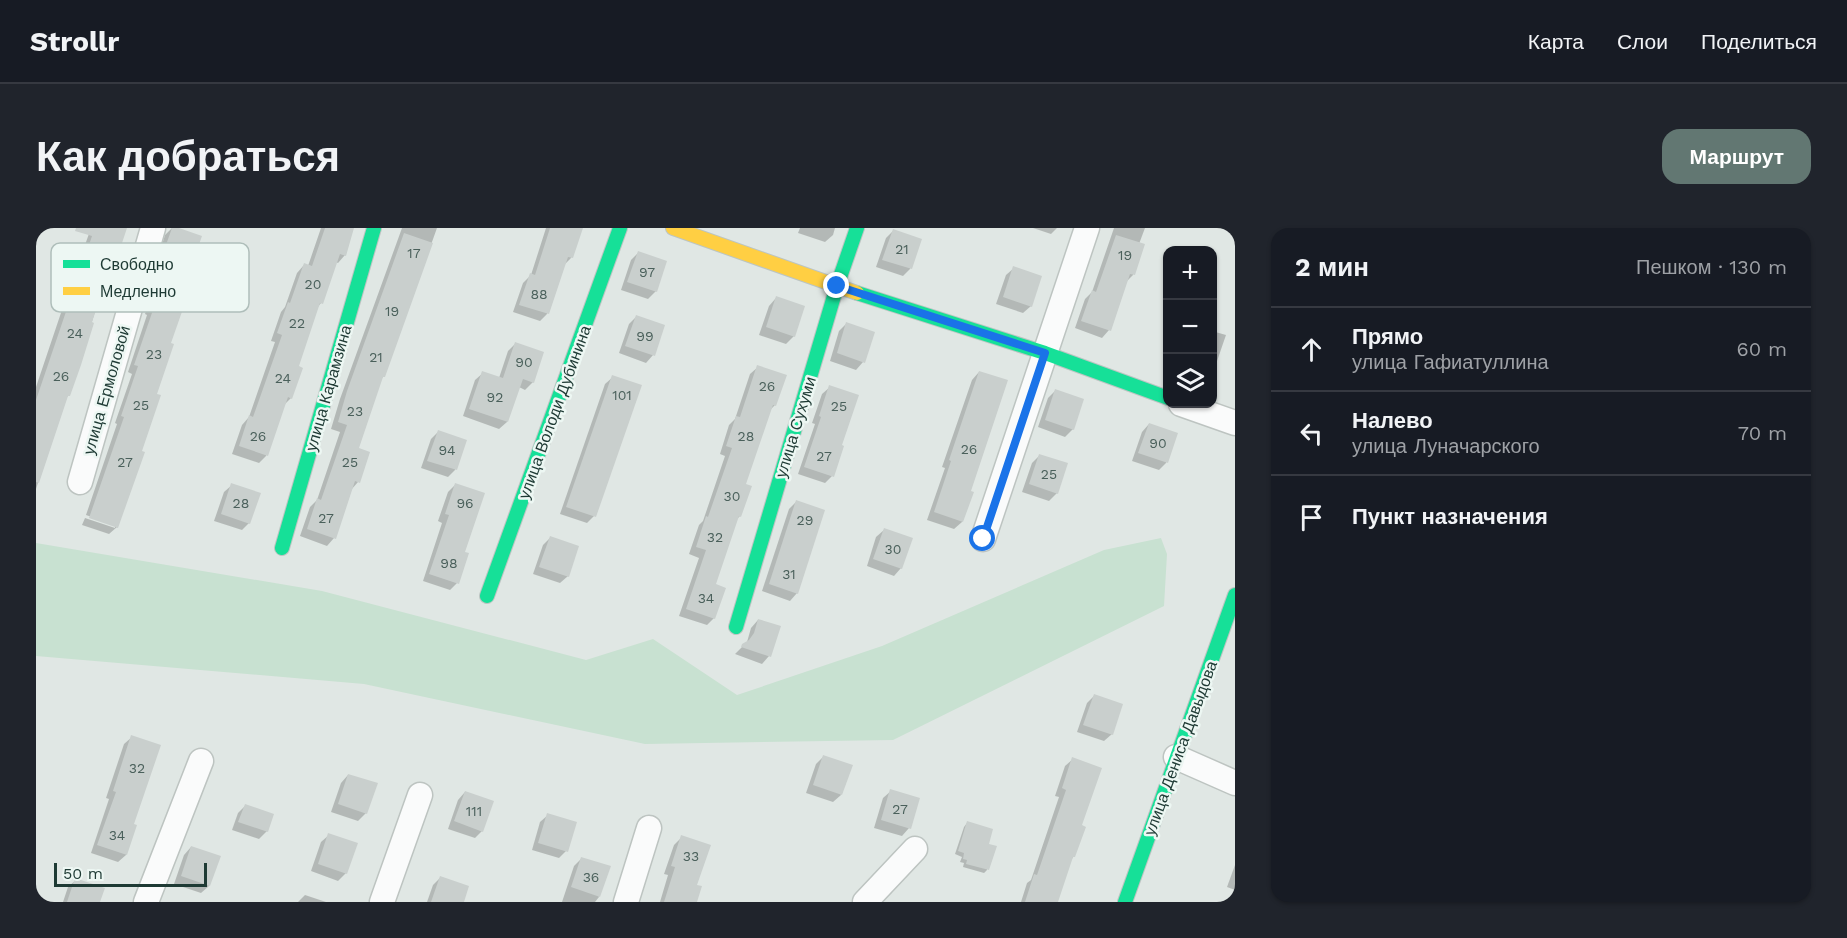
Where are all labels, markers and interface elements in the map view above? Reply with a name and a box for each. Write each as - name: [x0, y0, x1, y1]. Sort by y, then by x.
- text: Strollr: [30, 25, 119, 58]
- text: Карта: [1528, 29, 1584, 54]
- text: Слои: [1617, 29, 1668, 54]
- text: Поделиться: [1701, 29, 1817, 54]
- button: Маршрут: [1662, 129, 1811, 184]
- text: Как добраться: [36, 132, 340, 181]
- house number: 21: [895, 241, 909, 257]
- legend: [51, 243, 249, 312]
- house number: 17: [407, 245, 421, 261]
- map controls: [1163, 246, 1217, 408]
- button: +: [1163, 246, 1217, 300]
- house number: 19: [1118, 247, 1132, 263]
- text: 2 мин: [1295, 252, 1369, 282]
- text: Свободно: [100, 255, 174, 274]
- text: Пешком · 130 m: [1636, 255, 1787, 279]
- house number: 97: [639, 264, 655, 280]
- route end: [823, 272, 849, 298]
- house number: 20: [305, 276, 321, 292]
- text: Медленно: [100, 282, 176, 301]
- house number: 88: [530, 286, 548, 302]
- button: −: [1163, 300, 1217, 354]
- house number: 19: [385, 303, 399, 319]
- house number: 22: [289, 315, 305, 331]
- street label: улица Карамзина: [301, 323, 356, 453]
- street label: улица Володи Дубинина: [514, 323, 595, 502]
- street label: улица Ермоловой: [79, 324, 134, 457]
- text: Прямо: [1352, 324, 1423, 349]
- house number: 24: [67, 325, 83, 341]
- house number: 99: [636, 328, 654, 344]
- icon: ahead: [1295, 333, 1328, 366]
- text: 60 m: [1737, 337, 1787, 361]
- house number: 23: [146, 346, 162, 362]
- house number: 21: [369, 349, 383, 365]
- text: улица Гафиатуллина: [1352, 350, 1549, 374]
- house number: 90: [515, 354, 533, 370]
- button: layers: [1163, 354, 1217, 408]
- house number: 26: [53, 368, 69, 384]
- house number: 24: [275, 370, 291, 386]
- street label: улица Сухуми: [771, 374, 820, 480]
- house number: 26: [759, 378, 775, 394]
- house number: 101: [612, 387, 632, 403]
- house number: 92: [487, 389, 503, 405]
- house number: 25: [133, 397, 149, 413]
- house number: 25: [831, 398, 847, 414]
- house number: 23: [347, 403, 363, 419]
- text: Налево: [1352, 408, 1433, 433]
- icon: left: [1295, 417, 1328, 450]
- text: 70 m: [1738, 421, 1787, 445]
- house number: 26: [250, 428, 266, 444]
- house number: 28: [738, 428, 754, 444]
- text: улица Луначарского: [1352, 434, 1540, 458]
- house number: 90: [1149, 435, 1167, 451]
- house number: 26: [961, 441, 977, 457]
- house number: 94: [438, 442, 456, 458]
- house number: 27: [816, 448, 832, 464]
- house number: 27: [117, 454, 133, 470]
- house number: 25: [342, 454, 358, 470]
- house number: 25: [1041, 466, 1057, 482]
- house number: 30: [724, 488, 740, 504]
- house number: 28: [233, 495, 249, 511]
- house number: 96: [456, 495, 474, 511]
- icon: arrive: [1295, 501, 1328, 534]
- text: Пункт назначения: [1352, 504, 1548, 529]
- house number: 27: [318, 510, 334, 526]
- house number: 29: [797, 512, 813, 528]
- route start: [969, 525, 995, 551]
- house number: 32: [707, 529, 723, 545]
- house number: 30: [885, 541, 901, 557]
- house number: 98: [440, 555, 458, 571]
- house number: 31: [782, 566, 796, 582]
- house number: 34: [698, 590, 714, 606]
- street label: улица Дениса Давыдова: [1140, 658, 1221, 838]
- house number: 32: [129, 760, 145, 776]
- house number: 27: [892, 801, 908, 817]
- house number: 111: [466, 803, 482, 819]
- house number: 34: [109, 827, 125, 843]
- house number: 33: [683, 848, 699, 864]
- scale bar: [54, 860, 207, 888]
- text: 50 m: [63, 864, 103, 883]
- house number: 36: [583, 869, 599, 885]

